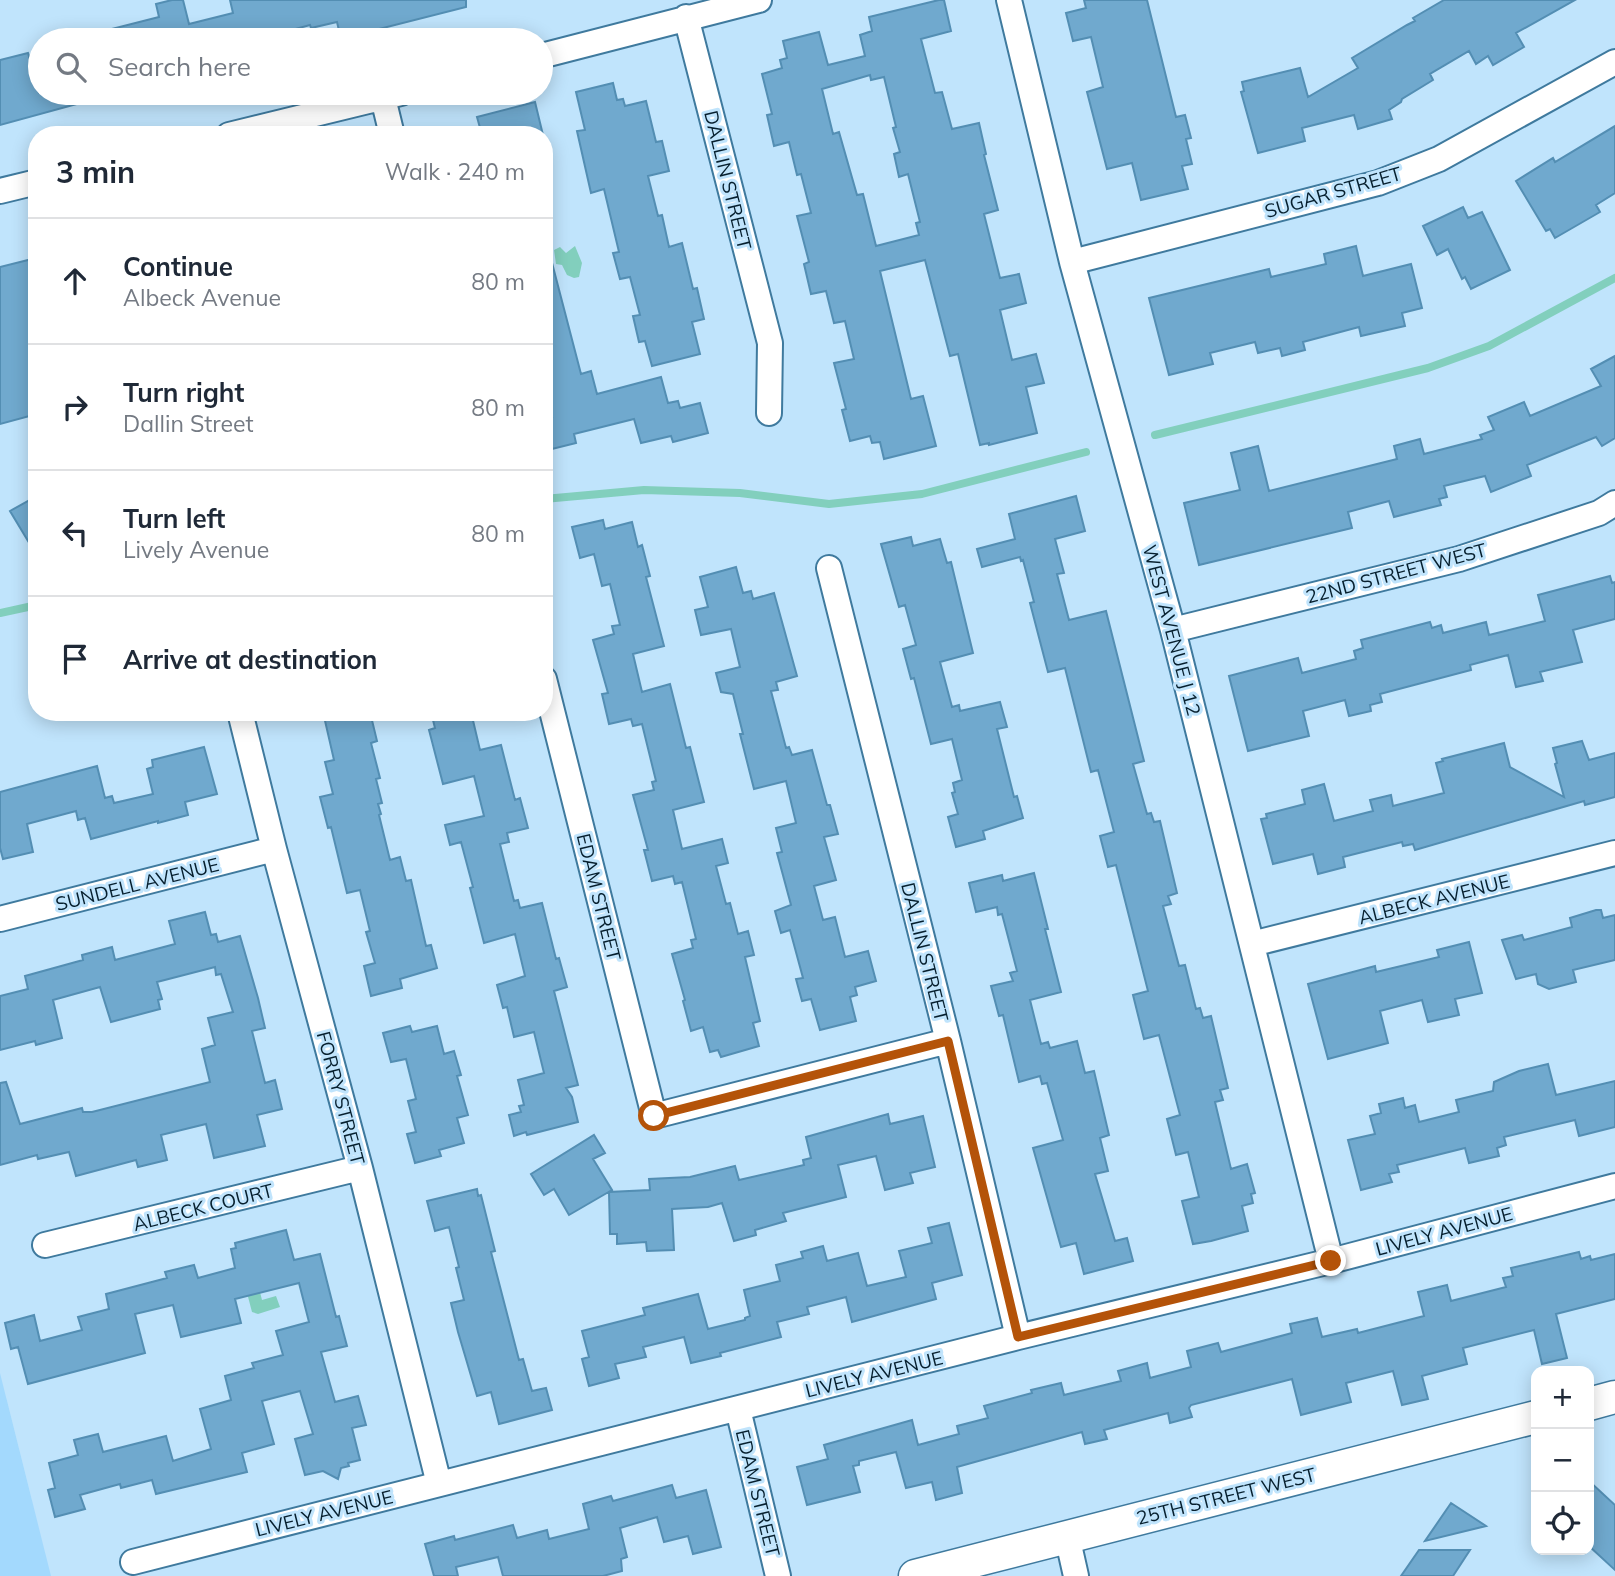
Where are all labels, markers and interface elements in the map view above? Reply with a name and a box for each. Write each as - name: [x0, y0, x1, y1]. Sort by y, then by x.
- search box: [28, 28, 553, 105]
- icon: search: [52, 48, 90, 86]
- text: Search here: [108, 50, 251, 83]
- street label: DALLIN STREET: [699, 108, 757, 253]
- text: 3 min: [56, 153, 135, 191]
- text: Walk · 240 m: [385, 157, 525, 186]
- street label: SUGAR STREET: [1262, 161, 1405, 223]
- text: Continue: [123, 250, 233, 283]
- icon: ahead: [56, 262, 94, 300]
- text: 80 m: [471, 267, 525, 296]
- text: Albeck Avenue: [123, 283, 281, 312]
- text: Turn right: [123, 376, 244, 409]
- icon: right: [56, 388, 94, 426]
- text: 80 m: [471, 393, 525, 422]
- text: Dallin Street: [123, 409, 254, 438]
- text: Turn left: [123, 502, 225, 535]
- icon: left: [56, 514, 94, 552]
- text: 80 m: [471, 519, 525, 548]
- text: Lively Avenue: [123, 535, 269, 564]
- street label: 22ND STREET WEST: [1303, 537, 1489, 609]
- street label: WEST AVENUE J 12: [1138, 542, 1206, 718]
- icon: arrive: [56, 640, 94, 678]
- text: Arrive at destination: [123, 643, 378, 676]
- street label: EDAM STREET: [572, 831, 627, 964]
- street label: SUNDELL AVENUE: [53, 852, 221, 916]
- street label: ALBECK AVENUE: [1356, 869, 1512, 929]
- street label: DALLIN STREET: [896, 880, 954, 1025]
- street label: FORRY STREET: [312, 1029, 371, 1168]
- route start: [638, 1100, 669, 1131]
- street label: ALBECK COURT: [130, 1178, 276, 1236]
- street label: LIVELY AVENUE: [1373, 1201, 1515, 1261]
- route end: [1315, 1245, 1346, 1276]
- street label: LIVELY AVENUE: [803, 1345, 945, 1403]
- map controls: [1531, 1366, 1594, 1555]
- button: +: [1531, 1366, 1594, 1429]
- street label: EDAM STREET: [731, 1427, 786, 1560]
- button: −: [1531, 1429, 1594, 1492]
- street label: 25TH STREET WEST: [1134, 1462, 1319, 1530]
- street label: LIVELY AVENUE: [253, 1484, 395, 1542]
- button: locate: [1531, 1492, 1594, 1555]

